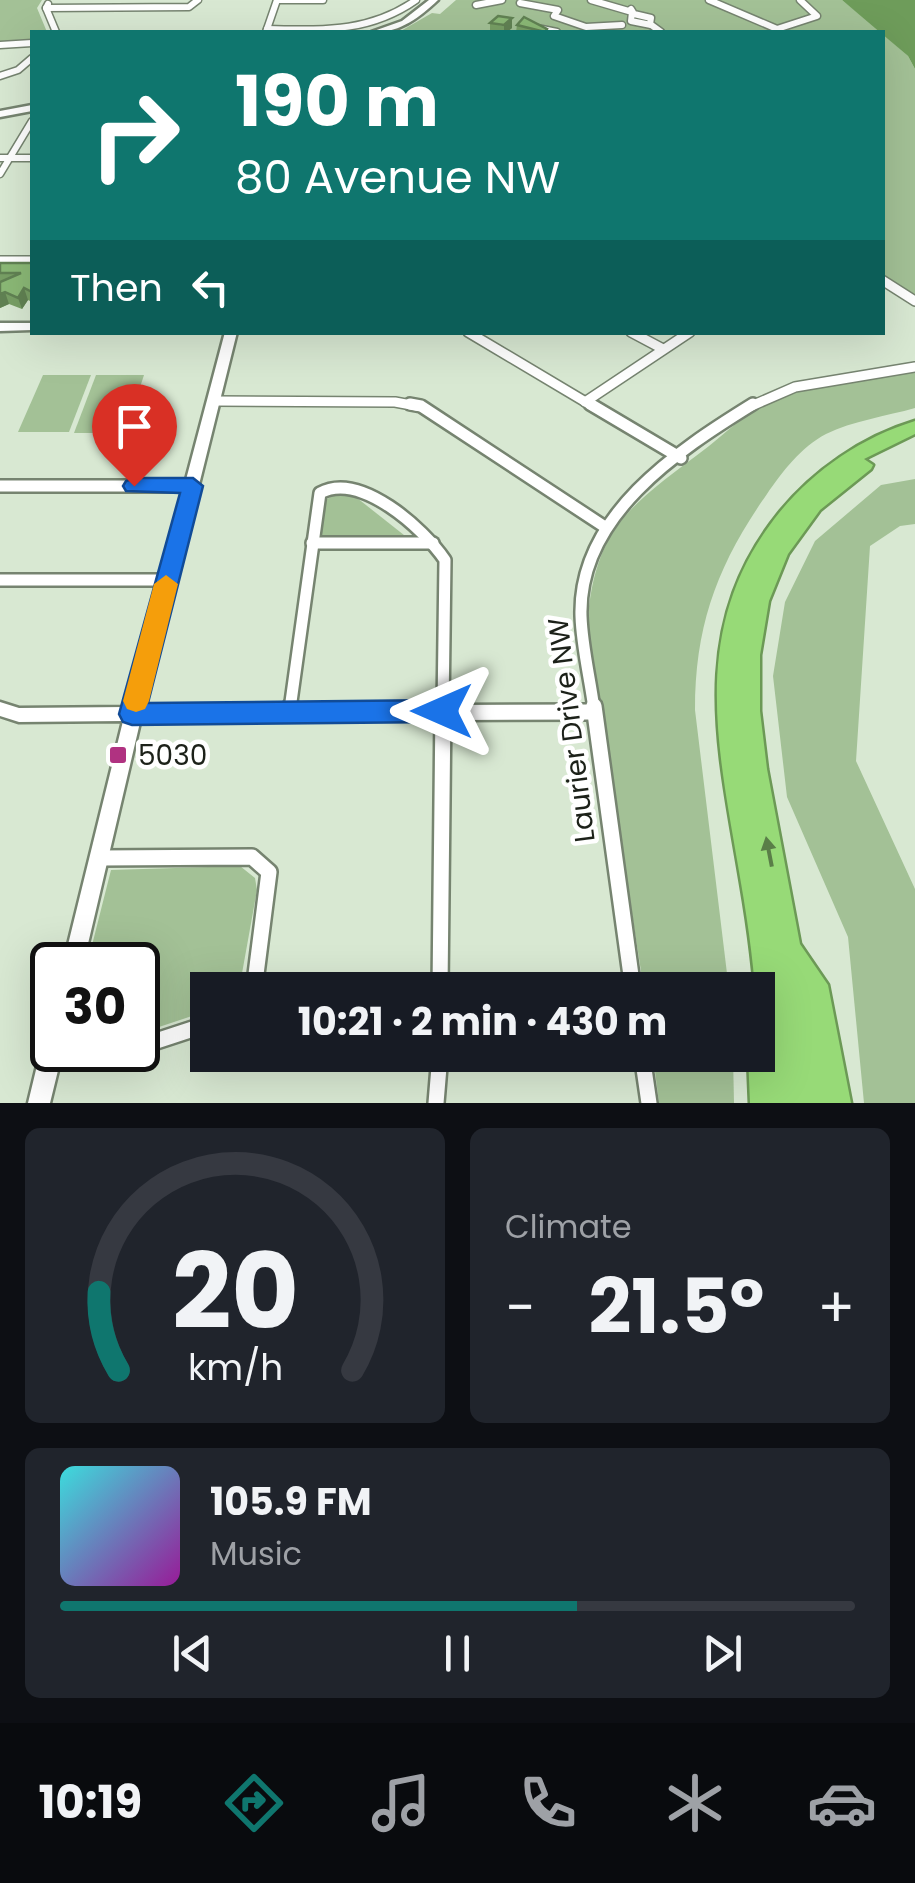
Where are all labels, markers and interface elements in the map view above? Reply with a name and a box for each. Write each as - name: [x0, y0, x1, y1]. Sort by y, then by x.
- text: 190 m: [235, 52, 439, 151]
- icon: right: [70, 70, 200, 200]
- text: 80 Avenue NW: [235, 146, 560, 209]
- icon: left: [183, 260, 238, 315]
- text: Then: [70, 261, 163, 314]
- pin: [92, 384, 177, 487]
- icon: arrive: [107, 399, 162, 454]
- street label: Laurier Drive NW: [538, 615, 605, 845]
- position arrow: [390, 659, 494, 763]
- place label: 5030: [138, 736, 207, 775]
- marker: 5030: [107, 744, 129, 766]
- one-way arrow: [761, 836, 777, 867]
- speed limit sign: 30: [30, 942, 160, 1072]
- text: 10:21 · 2 min · 430 m: [298, 995, 667, 1048]
- text: Climate: [505, 1204, 632, 1249]
- text: 20: [171, 1219, 299, 1364]
- text: 21.5°: [589, 1254, 764, 1359]
- text: −: [505, 1269, 535, 1346]
- text: +: [817, 1269, 855, 1346]
- text: km/h: [187, 1342, 283, 1393]
- text: 105.9 FM: [210, 1475, 372, 1528]
- text: Music: [210, 1531, 302, 1576]
- icon: previous: [165, 1626, 220, 1681]
- icon: pause: [430, 1626, 485, 1681]
- icon: next: [695, 1626, 750, 1681]
- icon: directions: [219, 1768, 289, 1838]
- icon: music: [366, 1768, 436, 1838]
- icon: phone: [513, 1768, 583, 1838]
- icon: climate: [660, 1768, 730, 1838]
- icon: car: [807, 1768, 877, 1838]
- text: 10:19: [38, 1771, 142, 1834]

